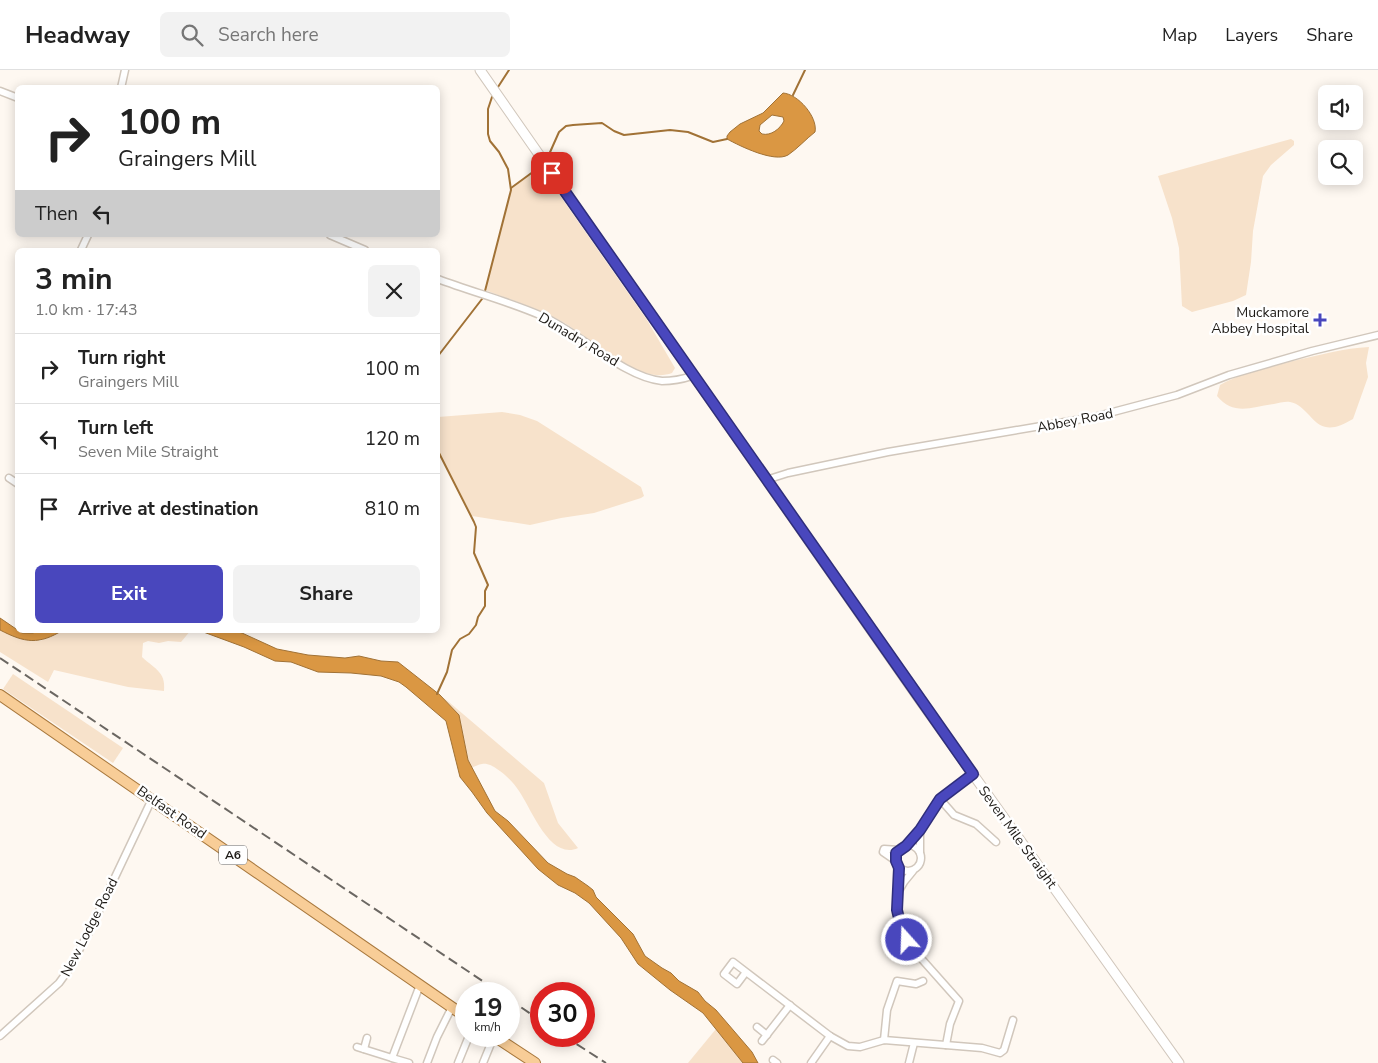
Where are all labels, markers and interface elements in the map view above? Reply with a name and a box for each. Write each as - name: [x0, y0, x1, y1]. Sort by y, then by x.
- search box: [160, 12, 510, 57]
- text: Headway: [25, 19, 130, 51]
- icon: search: [178, 21, 206, 49]
- text: Search here: [218, 22, 319, 48]
- text: Map: [1162, 23, 1197, 47]
- text: Layers: [1225, 23, 1278, 47]
- text: Share: [1306, 23, 1353, 47]
- map controls: [1318, 85, 1363, 185]
- button: sound: [1318, 85, 1363, 130]
- text: 100 m: [118, 99, 221, 146]
- icon: right: [35, 105, 100, 170]
- button: search: [1318, 140, 1363, 185]
- text: Graingers Mill: [118, 144, 257, 174]
- pin: [531, 152, 573, 194]
- icon: arrive: [538, 159, 566, 187]
- icon: left: [88, 200, 116, 228]
- text: Then: [35, 201, 78, 227]
- text: 3 min: [35, 259, 113, 300]
- button: close: [368, 265, 420, 317]
- text: 1.0 km · 17:43: [35, 299, 138, 321]
- place label: Muckamore Abbey Hospital: [1211, 303, 1310, 338]
- street label: Dunadry Road: [535, 308, 622, 371]
- marker: Muckamore Abbey Hospital: [1313, 313, 1327, 327]
- text: Turn right: [78, 345, 165, 371]
- icon: right: [35, 355, 63, 383]
- text: 100 m: [365, 356, 420, 382]
- text: Graingers Mill: [78, 371, 179, 393]
- street label: Abbey Road: [1035, 404, 1115, 437]
- text: Turn left: [78, 415, 153, 441]
- icon: left: [35, 425, 63, 453]
- text: 120 m: [365, 426, 420, 452]
- text: Seven Mile Straight: [78, 441, 218, 463]
- icon: arrive: [35, 495, 63, 523]
- text: Arrive at destination: [78, 496, 259, 522]
- text: 810 m: [365, 496, 420, 522]
- button: Exit: [35, 565, 223, 623]
- button: Share: [233, 565, 420, 623]
- street label: Belfast Road: [133, 781, 210, 843]
- street label: Seven Mile Straight: [974, 782, 1061, 893]
- road number: A6: [219, 846, 247, 864]
- street label: New Lodge Road: [56, 875, 123, 980]
- position arrow: [880, 913, 932, 965]
- speed limit sign: 30: [530, 982, 595, 1047]
- text: 19: [472, 991, 503, 1025]
- text: km/h: [474, 1019, 501, 1035]

